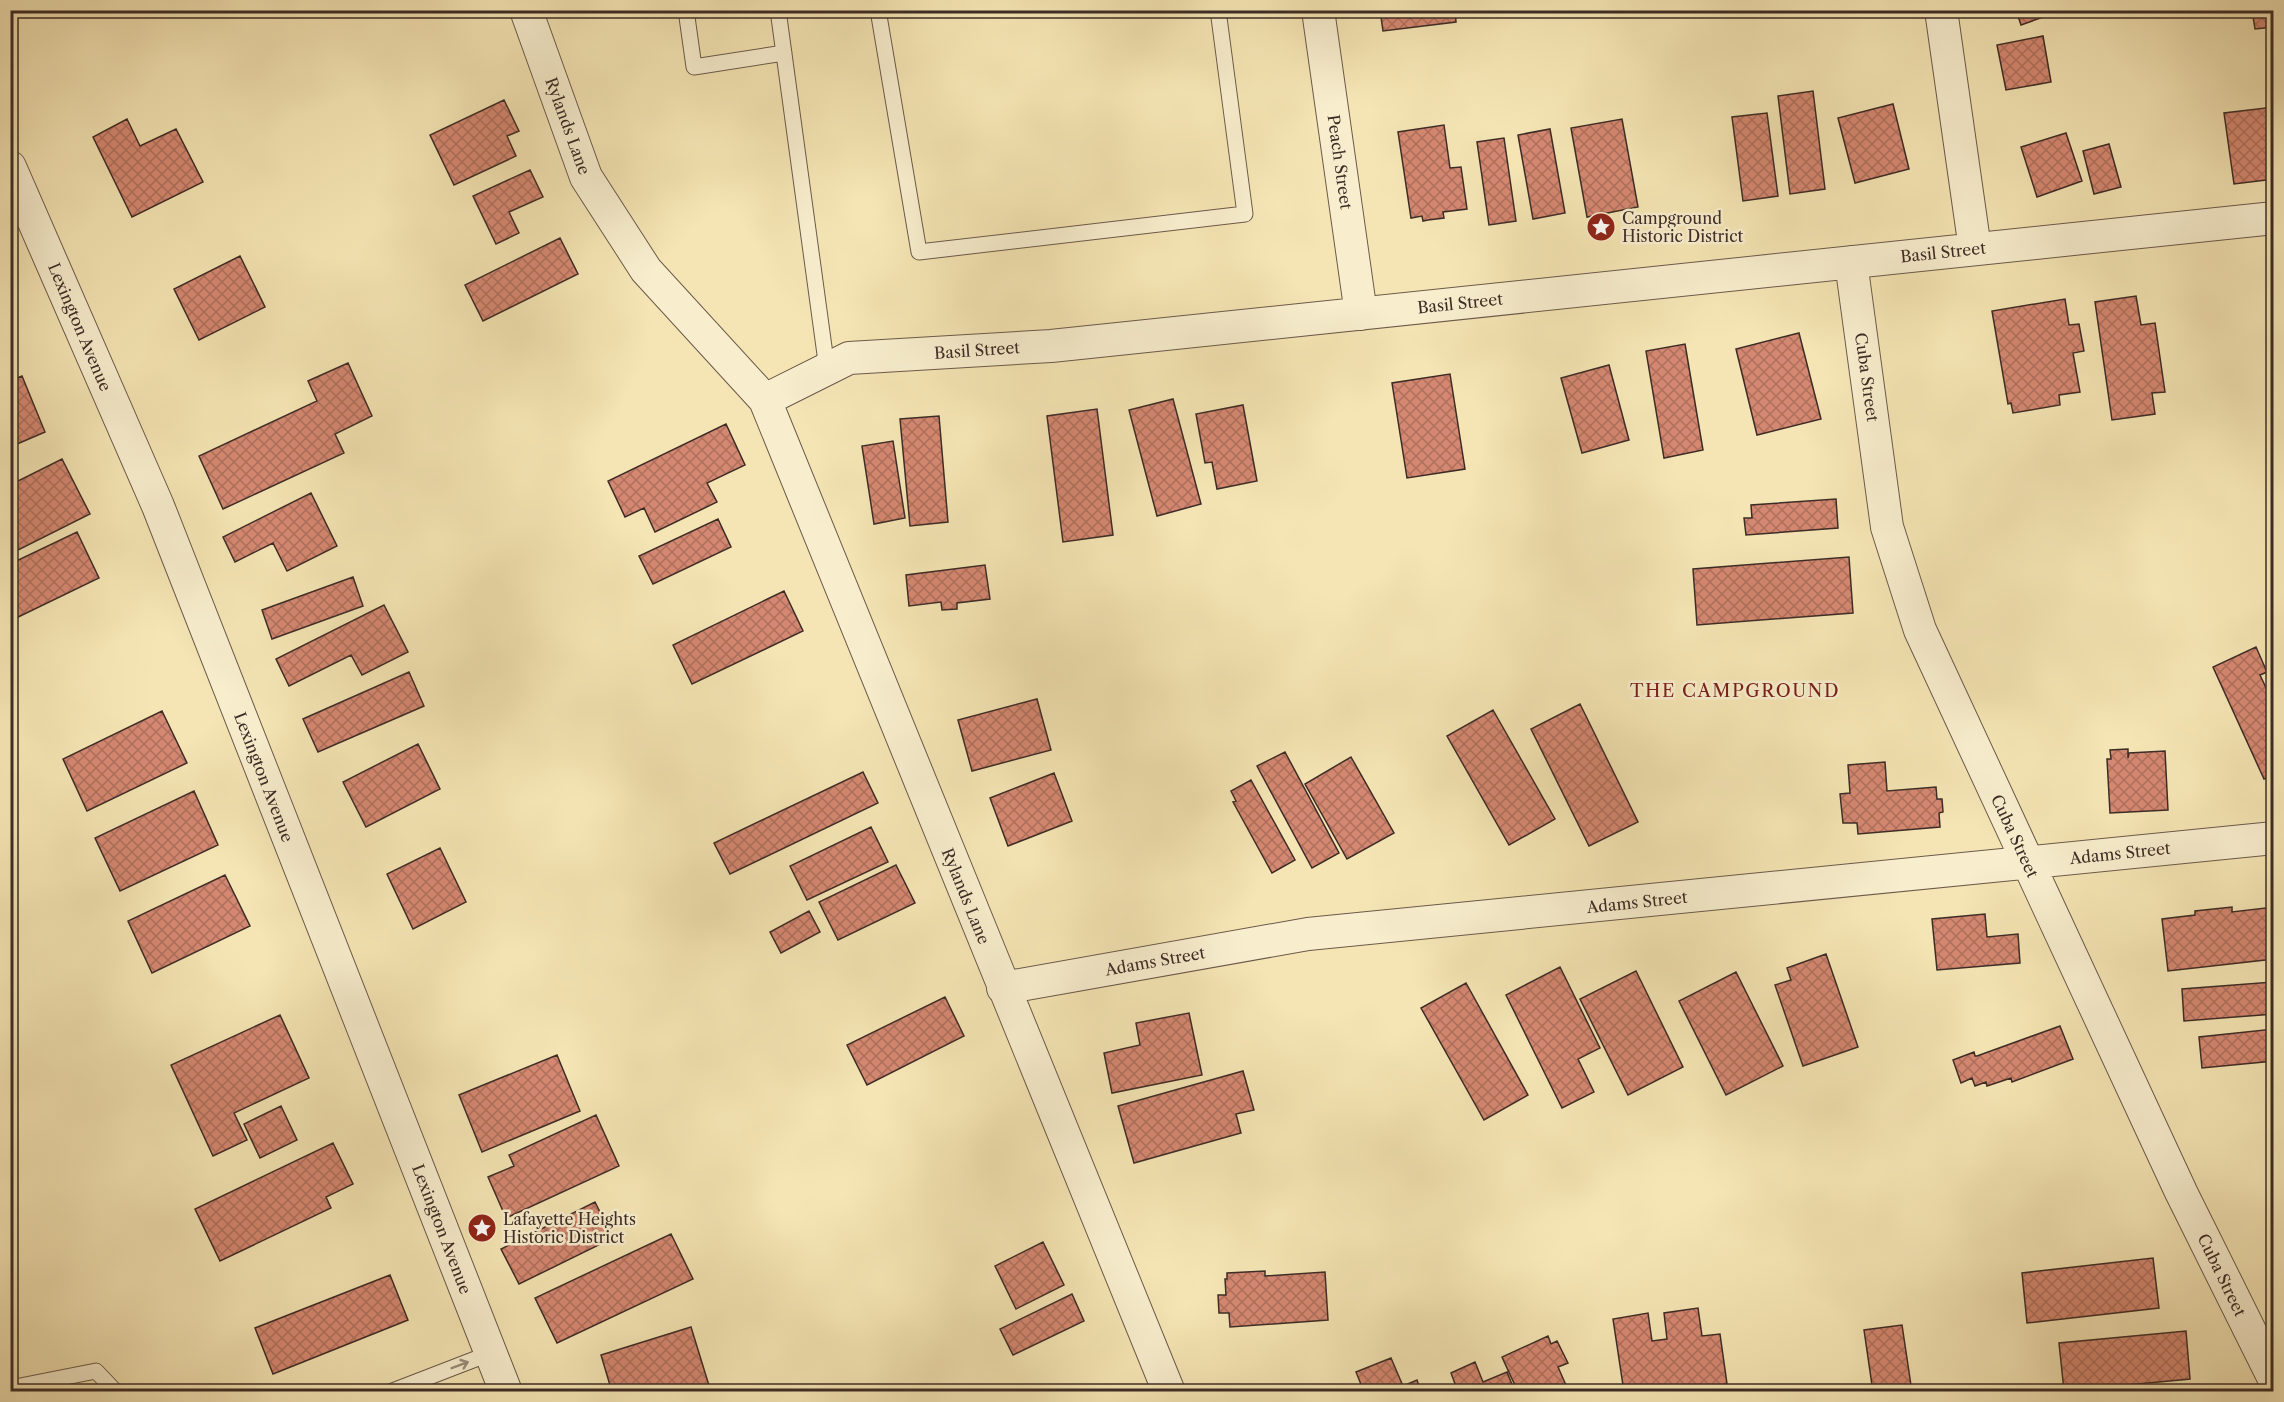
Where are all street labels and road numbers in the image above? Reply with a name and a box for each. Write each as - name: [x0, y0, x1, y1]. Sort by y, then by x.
- street label: Rylands Lane: [541, 75, 595, 177]
- street label: Peach Street: [1323, 113, 1357, 211]
- street label: Basil Street: [1899, 238, 1987, 266]
- street label: Lexington Avenue: [44, 260, 116, 394]
- street label: Basil Street: [1416, 289, 1504, 317]
- street label: Cuba Street: [1851, 331, 1883, 423]
- street label: Basil Street: [933, 337, 1021, 363]
- street label: Lexington Avenue: [230, 709, 298, 845]
- street label: Cuba Street: [1987, 791, 2043, 881]
- street label: Adams Street: [2068, 838, 2172, 868]
- street label: Rylands Lane: [938, 845, 994, 947]
- street label: Adams Street: [1585, 887, 1689, 917]
- street label: Adams Street: [1102, 942, 1207, 980]
- street label: Lexington Avenue: [408, 1161, 476, 1297]
- street label: Cuba Street: [2193, 1230, 2251, 1320]

